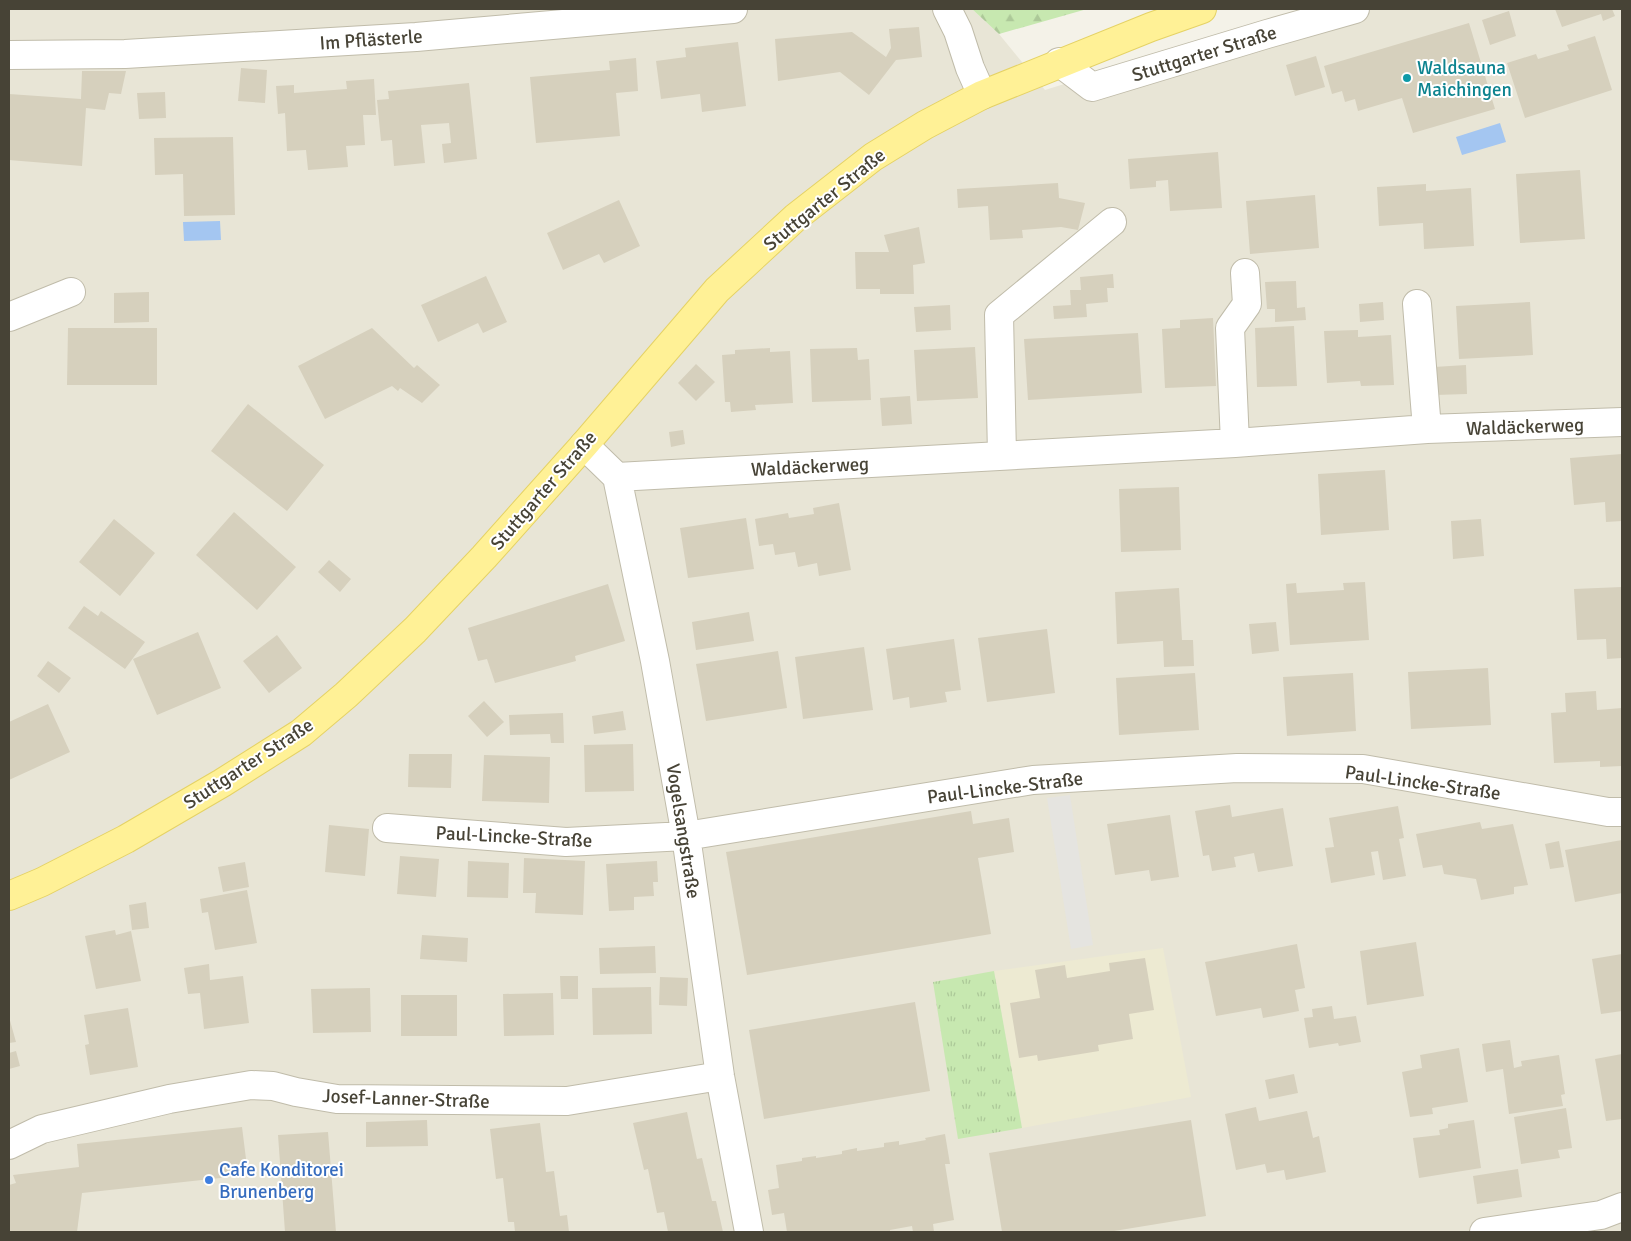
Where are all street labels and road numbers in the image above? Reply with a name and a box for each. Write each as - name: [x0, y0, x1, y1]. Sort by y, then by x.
- street label: Stuttgarter Straße: [1129, 21, 1280, 87]
- street label: Im Pflästerle: [319, 24, 423, 56]
- street label: Stuttgarter Straße: [759, 143, 891, 256]
- street label: Waldäckerweg: [1466, 413, 1585, 441]
- street label: Stuttgarter Straße: [485, 426, 602, 555]
- street label: Waldäckerweg: [750, 452, 870, 482]
- street label: Stuttgarter Straße: [179, 713, 318, 815]
- street label: Paul-Lincke-Straße: [1344, 760, 1502, 806]
- street label: Vogelsangstraße: [661, 762, 706, 900]
- street label: Paul-Lincke-Straße: [926, 767, 1084, 809]
- street label: Paul-Lincke-Straße: [435, 821, 593, 853]
- street label: Josef-Lanner-Straße: [322, 1084, 490, 1114]

